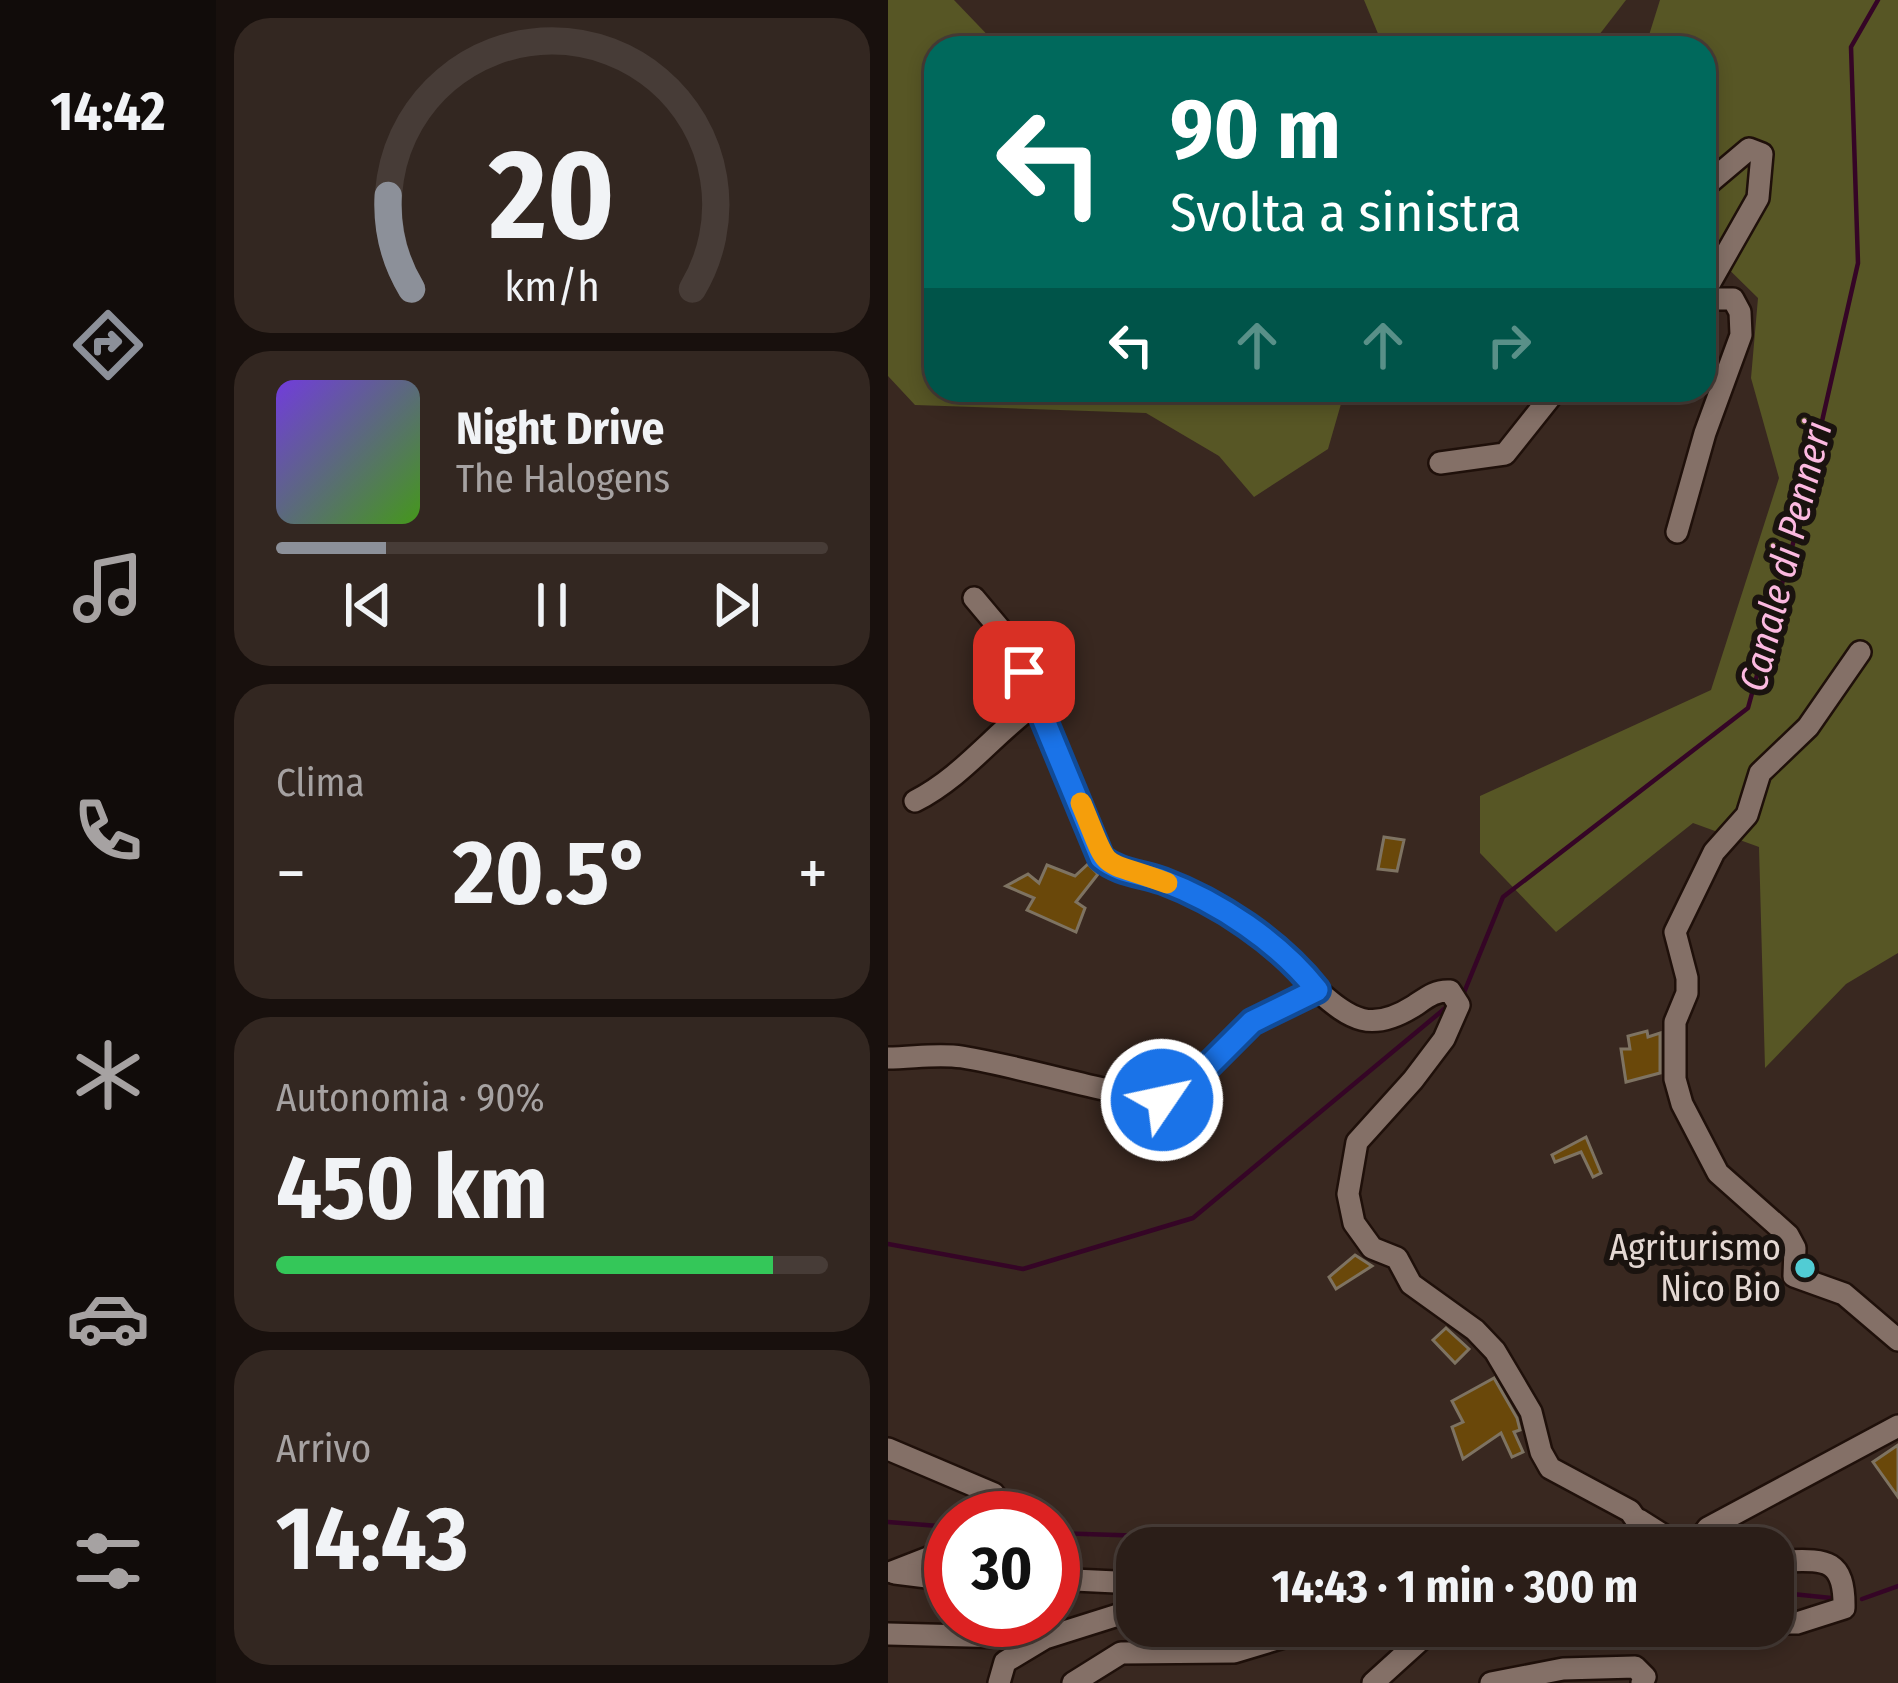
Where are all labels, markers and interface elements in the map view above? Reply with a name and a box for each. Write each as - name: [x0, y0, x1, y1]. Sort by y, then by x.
- text: 90 m: [1170, 79, 1341, 180]
- text: 14:42: [51, 80, 165, 144]
- icon: left: [972, 84, 1128, 240]
- text: 20: [488, 121, 615, 271]
- text: Svolta a sinistra: [1170, 181, 1521, 245]
- text: km/h: [504, 260, 600, 311]
- icon: directions: [66, 303, 150, 387]
- icon: left: [1098, 312, 1164, 378]
- icon: ahead: [1224, 312, 1290, 378]
- icon: ahead: [1350, 312, 1416, 378]
- icon: right: [1476, 312, 1542, 378]
- text: Night Drive: [456, 402, 664, 456]
- water label: Canale di Penneri: [1730, 416, 1842, 696]
- text: The Halogens: [456, 456, 670, 502]
- icon: music: [66, 546, 150, 630]
- icon: previous: [335, 572, 401, 638]
- icon: pause: [519, 572, 585, 638]
- icon: next: [703, 572, 769, 638]
- pin: [973, 621, 1075, 723]
- icon: arrive: [991, 639, 1057, 705]
- text: Clima: [276, 760, 365, 806]
- icon: phone: [66, 789, 150, 873]
- text: 20.5°: [453, 819, 651, 927]
- text: −: [276, 834, 306, 913]
- text: +: [798, 834, 828, 913]
- icon: climate: [66, 1033, 150, 1117]
- position arrow: [1099, 1037, 1225, 1163]
- text: Autonomia · 90%: [276, 1075, 545, 1121]
- text: 450 km: [276, 1134, 548, 1242]
- place label: Agriturismo Nico Bio: [1609, 1226, 1781, 1311]
- marker: Agriturismo Nico Bio: [1792, 1255, 1818, 1281]
- icon: car: [66, 1276, 150, 1360]
- text: Arrivo: [276, 1426, 371, 1472]
- text: 14:43: [276, 1485, 468, 1593]
- speed limit sign: 30: [924, 1491, 1080, 1647]
- icon: filters: [66, 1519, 150, 1603]
- text: 14:43 · 1 min · 300 m: [1272, 1560, 1638, 1614]

